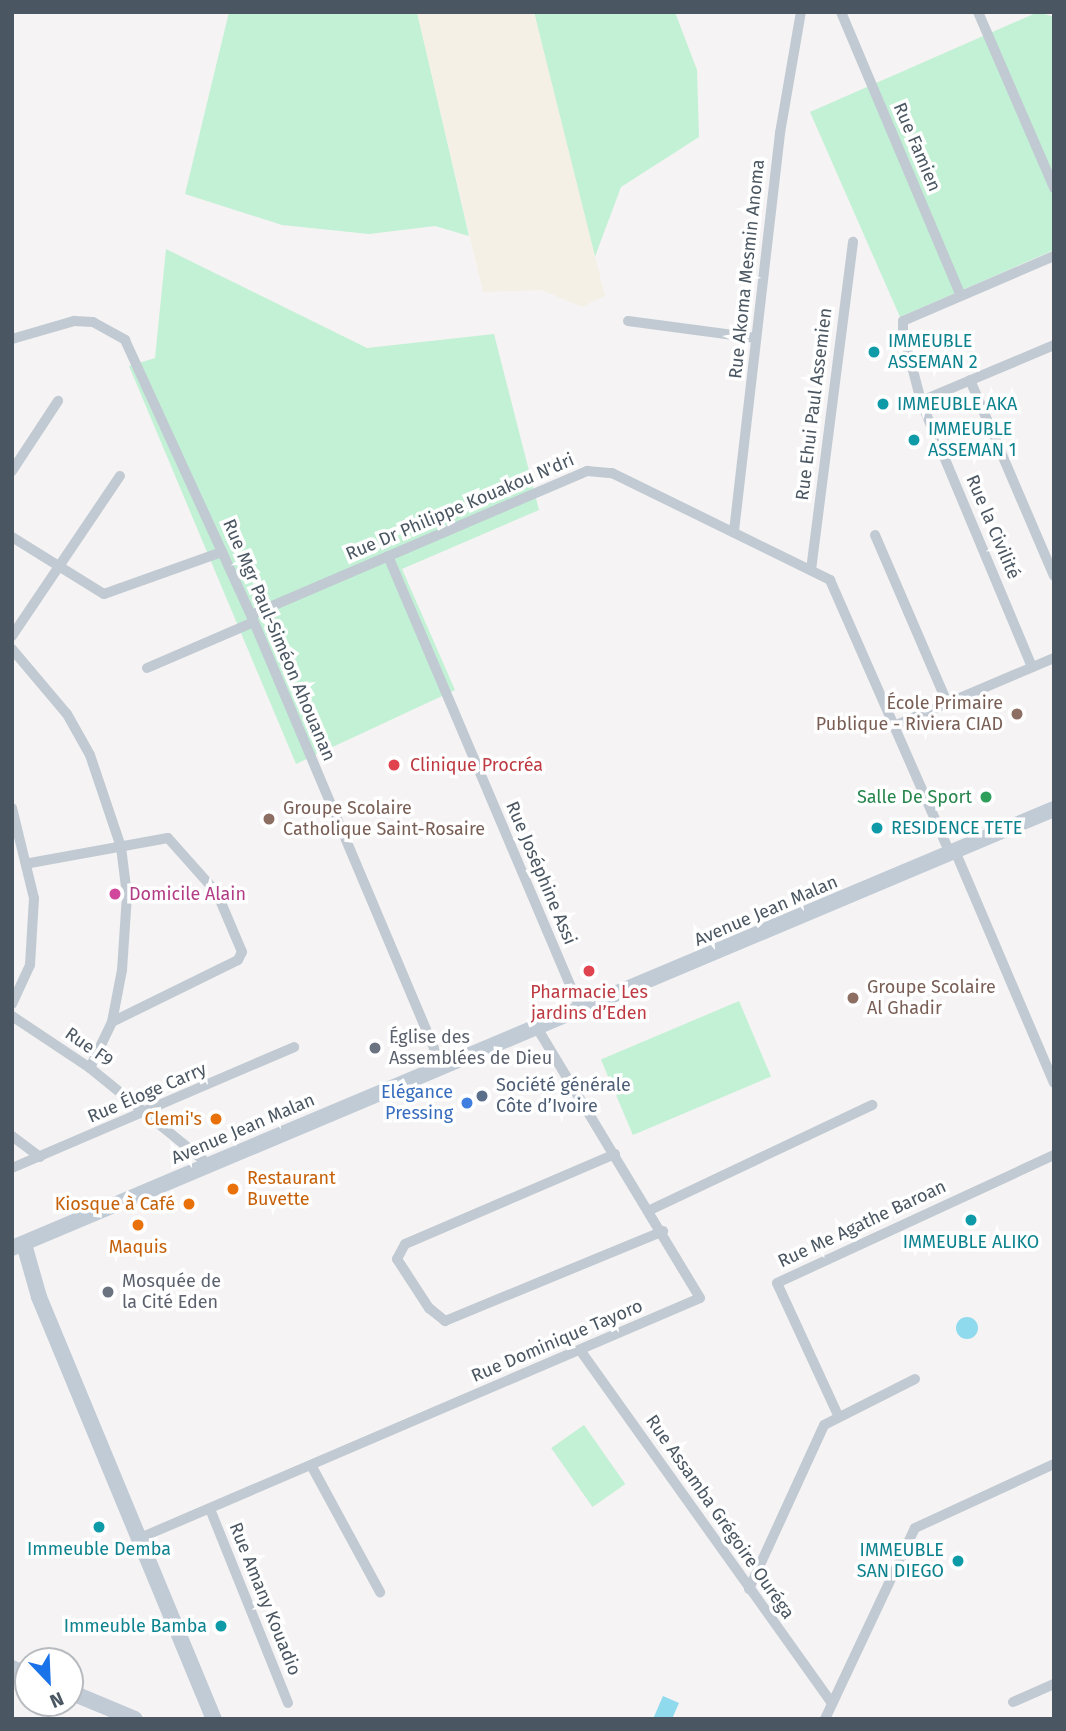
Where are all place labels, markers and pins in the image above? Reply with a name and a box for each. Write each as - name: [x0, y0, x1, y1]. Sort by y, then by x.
- place label: IMMEUBLE ASSEMAN 2: [888, 331, 978, 374]
- marker: IMMEUBLE ASSEMAN 2: [866, 344, 882, 360]
- place label: IMMEUBLE AKA: [897, 393, 1017, 415]
- marker: IMMEUBLE AKA: [875, 396, 891, 412]
- place label: IMMEUBLE ASSEMAN 1: [928, 419, 1017, 462]
- marker: IMMEUBLE ASSEMAN 1: [906, 432, 922, 448]
- place label: École Primaire Publique - Riviera CIAD: [816, 693, 1003, 736]
- marker: École Primaire Publique - Riviera CIAD: [1009, 706, 1025, 722]
- place label: Clinique Procréa: [410, 754, 543, 776]
- marker: Clinique Procréa: [384, 755, 404, 775]
- place label: Salle De Sport: [857, 786, 972, 808]
- marker: Salle De Sport: [978, 789, 994, 805]
- place label: Groupe Scolaire Catholique Saint-Rosaire: [283, 798, 485, 840]
- marker: Groupe Scolaire Catholique Saint-Rosaire: [261, 811, 277, 827]
- place label: RESIDENCE TETE: [891, 817, 1022, 839]
- marker: RESIDENCE TETE: [869, 820, 885, 836]
- place label: Domicile Alain: [129, 883, 246, 905]
- marker: Domicile Alain: [107, 886, 123, 902]
- marker: Pharmacie Les jardins d’Eden: [581, 963, 597, 979]
- place label: Groupe Scolaire Al Ghadir: [867, 977, 996, 1020]
- place label: Pharmacie Les jardins d’Eden: [530, 982, 648, 1024]
- marker: Groupe Scolaire Al Ghadir: [845, 990, 861, 1006]
- place label: Église des Assemblées de Dieu: [389, 1027, 552, 1070]
- marker: Église des Assemblées de Dieu: [367, 1040, 383, 1056]
- place label: Société générale Côte d’Ivoire: [496, 1075, 631, 1118]
- place label: Elégance Pressing: [381, 1082, 453, 1124]
- marker: Société générale Côte d’Ivoire: [474, 1088, 490, 1104]
- marker: Elégance Pressing: [459, 1095, 475, 1111]
- place label: Clemi's: [144, 1108, 202, 1130]
- marker: Clemi's: [208, 1111, 224, 1127]
- place label: Restaurant Buvette: [247, 1168, 336, 1210]
- marker: Restaurant Buvette: [225, 1181, 241, 1197]
- place label: Kiosque à Café: [55, 1193, 175, 1215]
- marker: Kiosque à Café: [181, 1196, 197, 1212]
- marker: IMMEUBLE ALIKO: [963, 1212, 979, 1228]
- marker: Maquis: [130, 1217, 146, 1233]
- place label: IMMEUBLE ALIKO: [903, 1231, 1039, 1253]
- place label: Maquis: [109, 1236, 167, 1258]
- place label: Mosquée de la Cité Eden: [122, 1271, 221, 1314]
- marker: Mosquée de la Cité Eden: [100, 1284, 116, 1300]
- marker: Immeuble Demba: [91, 1519, 107, 1535]
- place label: Immeuble Demba: [27, 1538, 171, 1560]
- place label: IMMEUBLE SAN DIEGO: [857, 1540, 944, 1582]
- marker: IMMEUBLE SAN DIEGO: [950, 1553, 966, 1569]
- place label: Immeuble Bamba: [64, 1615, 207, 1637]
- marker: Immeuble Bamba: [213, 1618, 229, 1634]

